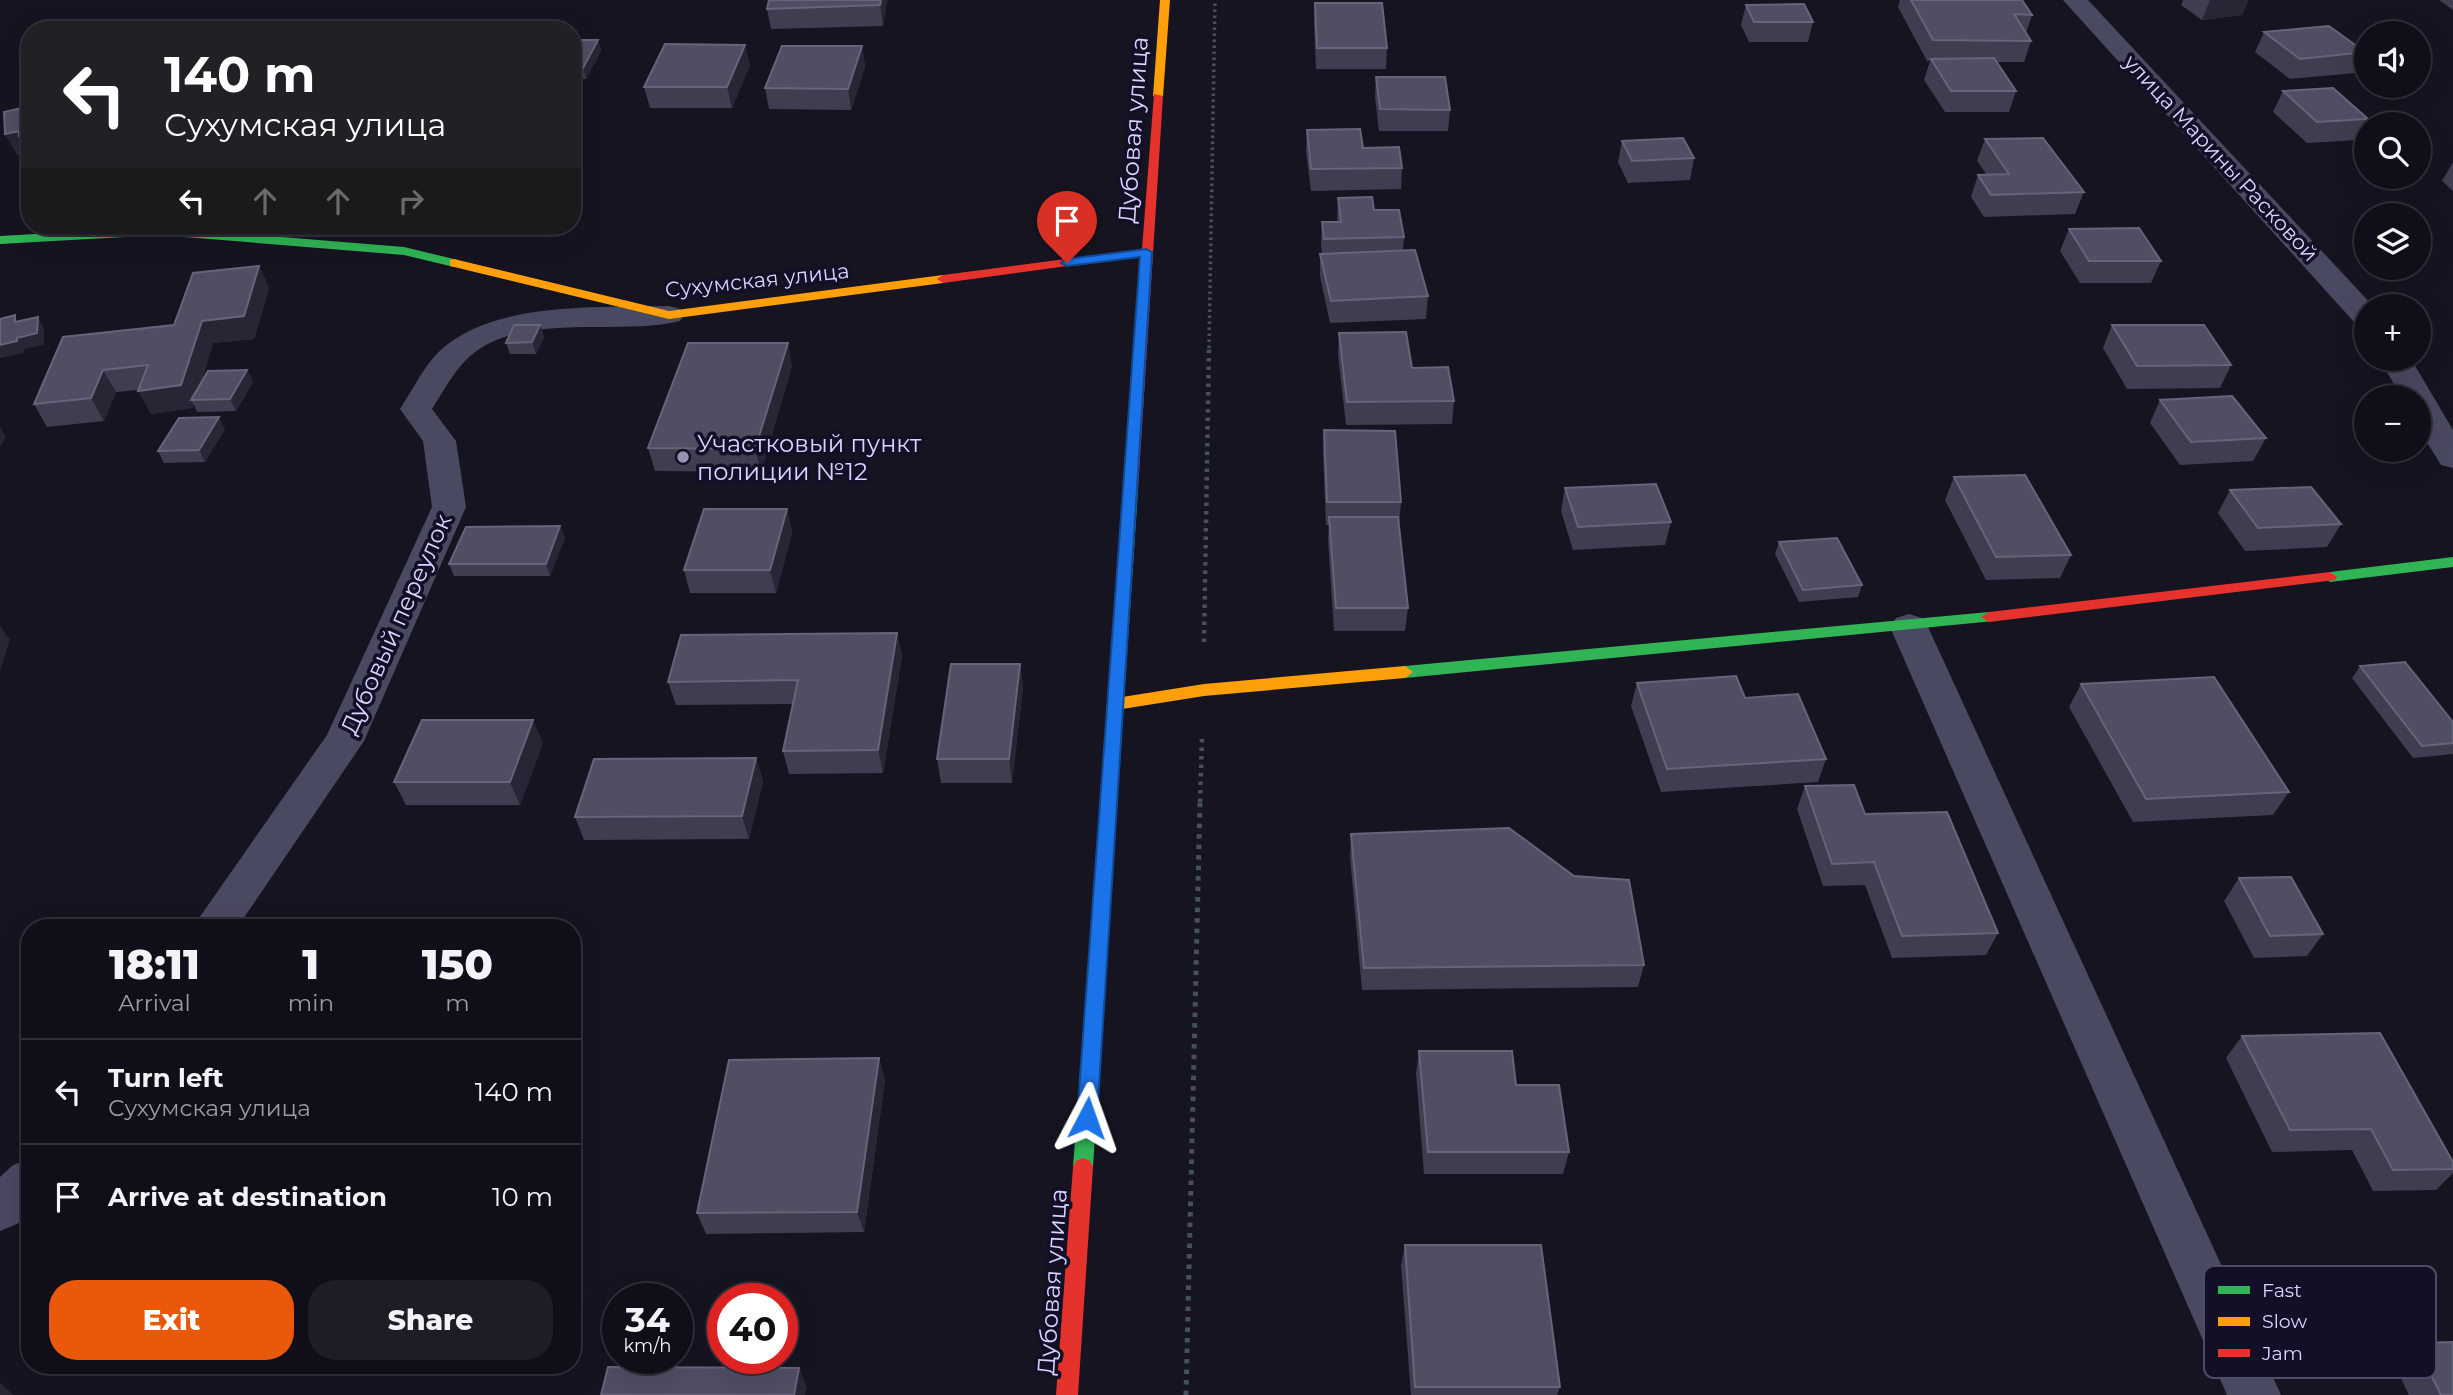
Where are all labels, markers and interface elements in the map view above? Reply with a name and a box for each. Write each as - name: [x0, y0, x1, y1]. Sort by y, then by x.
- map controls: [2354, 21, 2431, 462]
- button: sound: [2354, 21, 2431, 98]
- street label: Дубовая улица: [1112, 36, 1154, 224]
- text: 140 m: [164, 45, 316, 104]
- icon: left: [49, 49, 140, 140]
- street label: улица Марины Расковой: [2118, 49, 2323, 266]
- text: Сухумская улица: [164, 105, 446, 144]
- button: search: [2354, 112, 2431, 189]
- icon: left: [173, 182, 211, 220]
- icon: ahead: [246, 182, 284, 220]
- icon: ahead: [319, 182, 357, 220]
- icon: right: [392, 182, 430, 220]
- pin: [1037, 191, 1097, 263]
- icon: arrive: [1048, 202, 1086, 240]
- button: layers: [2354, 203, 2431, 280]
- street label: Сухумская улица: [664, 258, 850, 302]
- button: +: [2354, 294, 2431, 371]
- button: −: [2354, 385, 2431, 462]
- place label: Участковый пункт полиции №12: [697, 429, 922, 486]
- marker: Участковый пункт полиции №12: [675, 449, 691, 465]
- street label: Дубовый переулок: [334, 509, 458, 739]
- text: 18:11: [109, 938, 200, 990]
- text: 1: [302, 938, 319, 990]
- text: 150: [422, 938, 493, 990]
- text: Arrival: [118, 989, 191, 1017]
- text: min: [288, 989, 334, 1017]
- text: m: [445, 989, 470, 1017]
- text: Turn left: [108, 1062, 224, 1094]
- icon: left: [49, 1073, 87, 1111]
- text: 140 m: [475, 1076, 553, 1108]
- position arrow: [1050, 1081, 1124, 1155]
- text: Сухумская улица: [108, 1094, 311, 1122]
- icon: arrive: [49, 1178, 87, 1216]
- text: Arrive at destination: [108, 1181, 387, 1213]
- text: 10 m: [492, 1181, 553, 1213]
- street label: Дубовая улица: [1031, 1188, 1073, 1376]
- legend: [2204, 1266, 2436, 1378]
- text: Fast: [2262, 1279, 2302, 1302]
- button: Exit: [49, 1280, 294, 1360]
- button: Share: [308, 1280, 553, 1360]
- speed limit sign: 40: [707, 1283, 798, 1374]
- text: 34: [625, 1298, 670, 1341]
- text: Slow: [2262, 1310, 2307, 1333]
- text: km/h: [623, 1335, 672, 1357]
- text: Jam: [2261, 1342, 2303, 1365]

